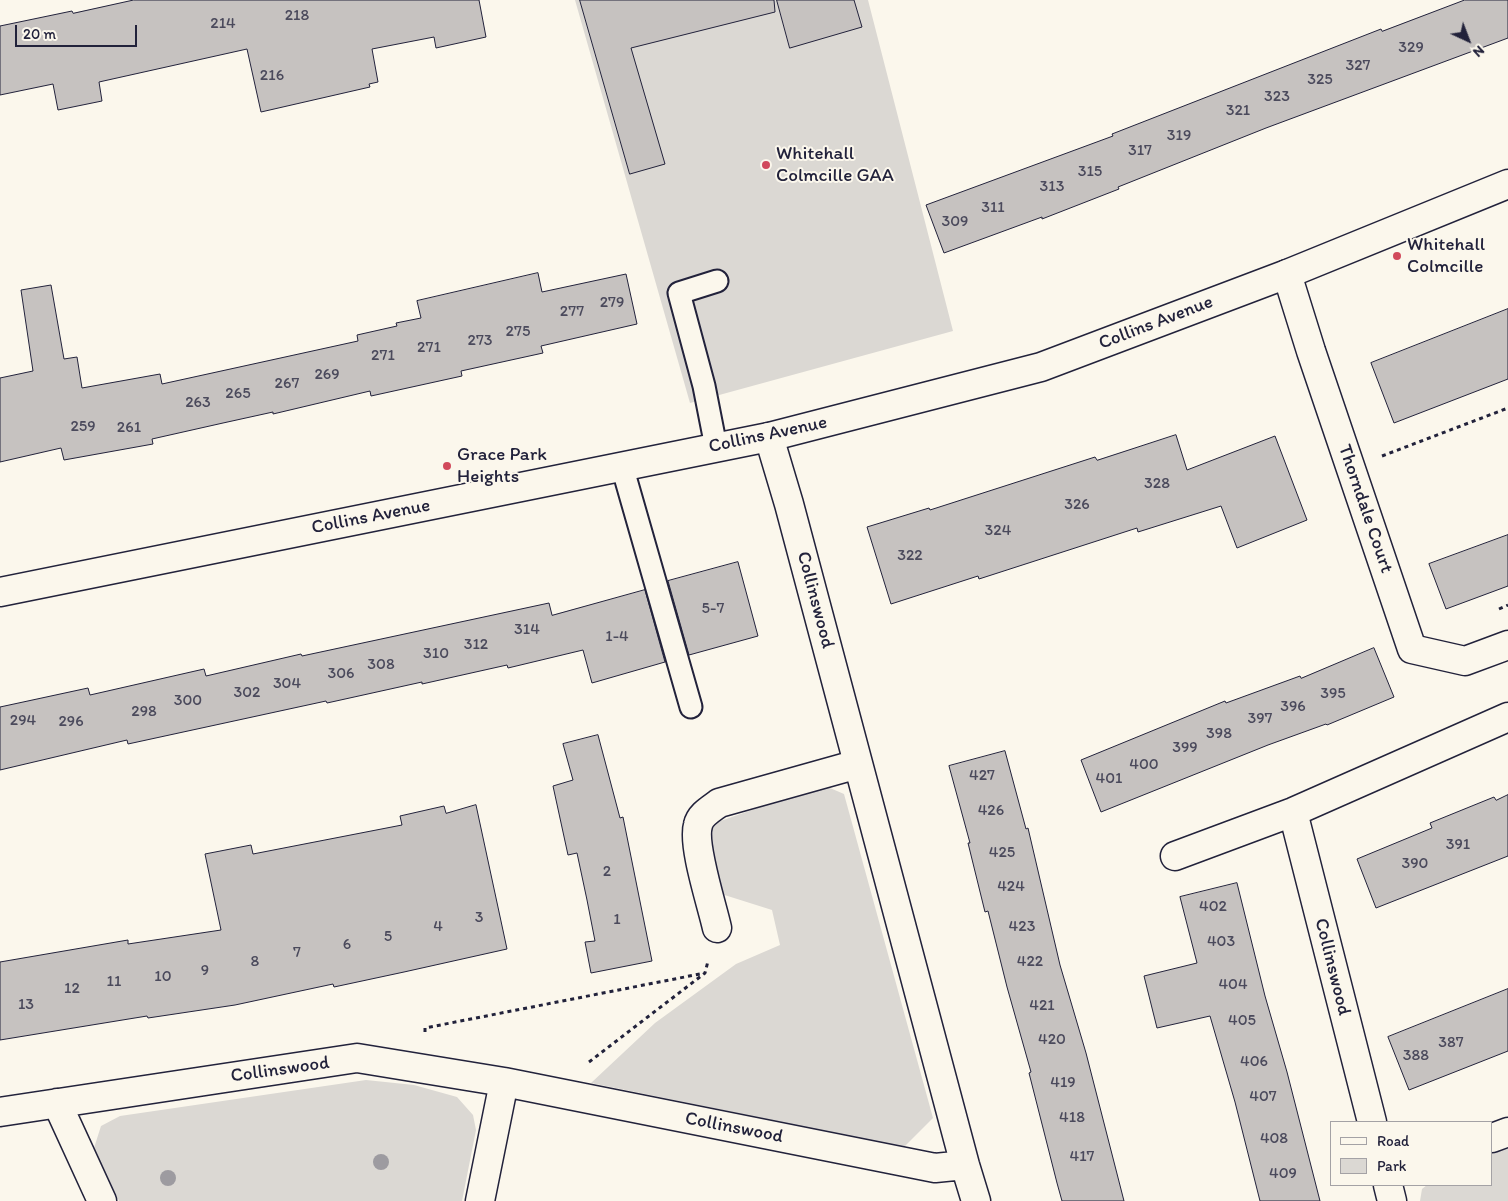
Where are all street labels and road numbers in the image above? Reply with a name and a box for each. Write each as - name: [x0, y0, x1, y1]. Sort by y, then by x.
- street label: Collins Avenue: [1096, 291, 1216, 355]
- street label: Collins Avenue: [707, 411, 829, 459]
- street label: Thorndale Court: [1332, 442, 1398, 576]
- street label: Collins Avenue: [310, 494, 432, 540]
- street label: Collinswood: [791, 549, 839, 651]
- street label: Collinswood: [1309, 916, 1355, 1018]
- street label: Collinswood: [229, 1052, 331, 1088]
- street label: Collinswood: [683, 1107, 785, 1149]

